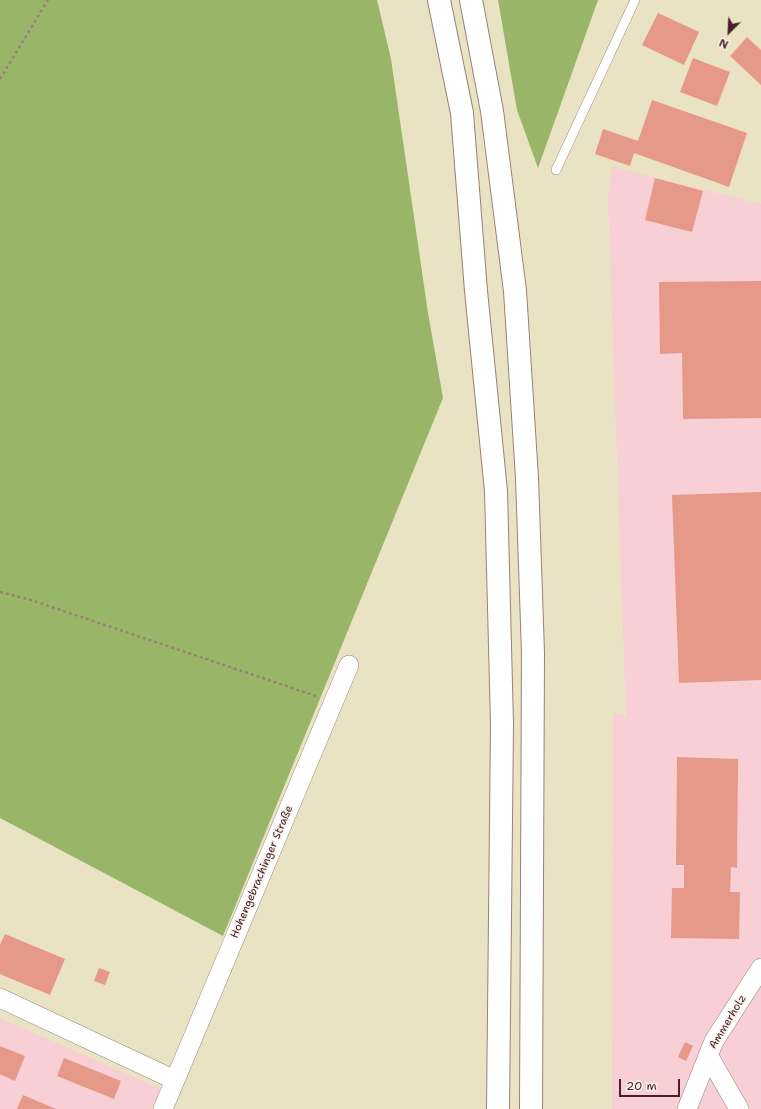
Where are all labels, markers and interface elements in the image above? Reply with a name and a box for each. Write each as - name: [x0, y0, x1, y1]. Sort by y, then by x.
- north arrow: [709, 12, 749, 52]
- text: N: [717, 35, 731, 52]
- street label: Hohengebrachinger Straße: [228, 804, 296, 940]
- street label: Ammerholz: [707, 993, 749, 1051]
- scale bar: [621, 1071, 682, 1097]
- text: 20 m: [626, 1078, 657, 1094]

